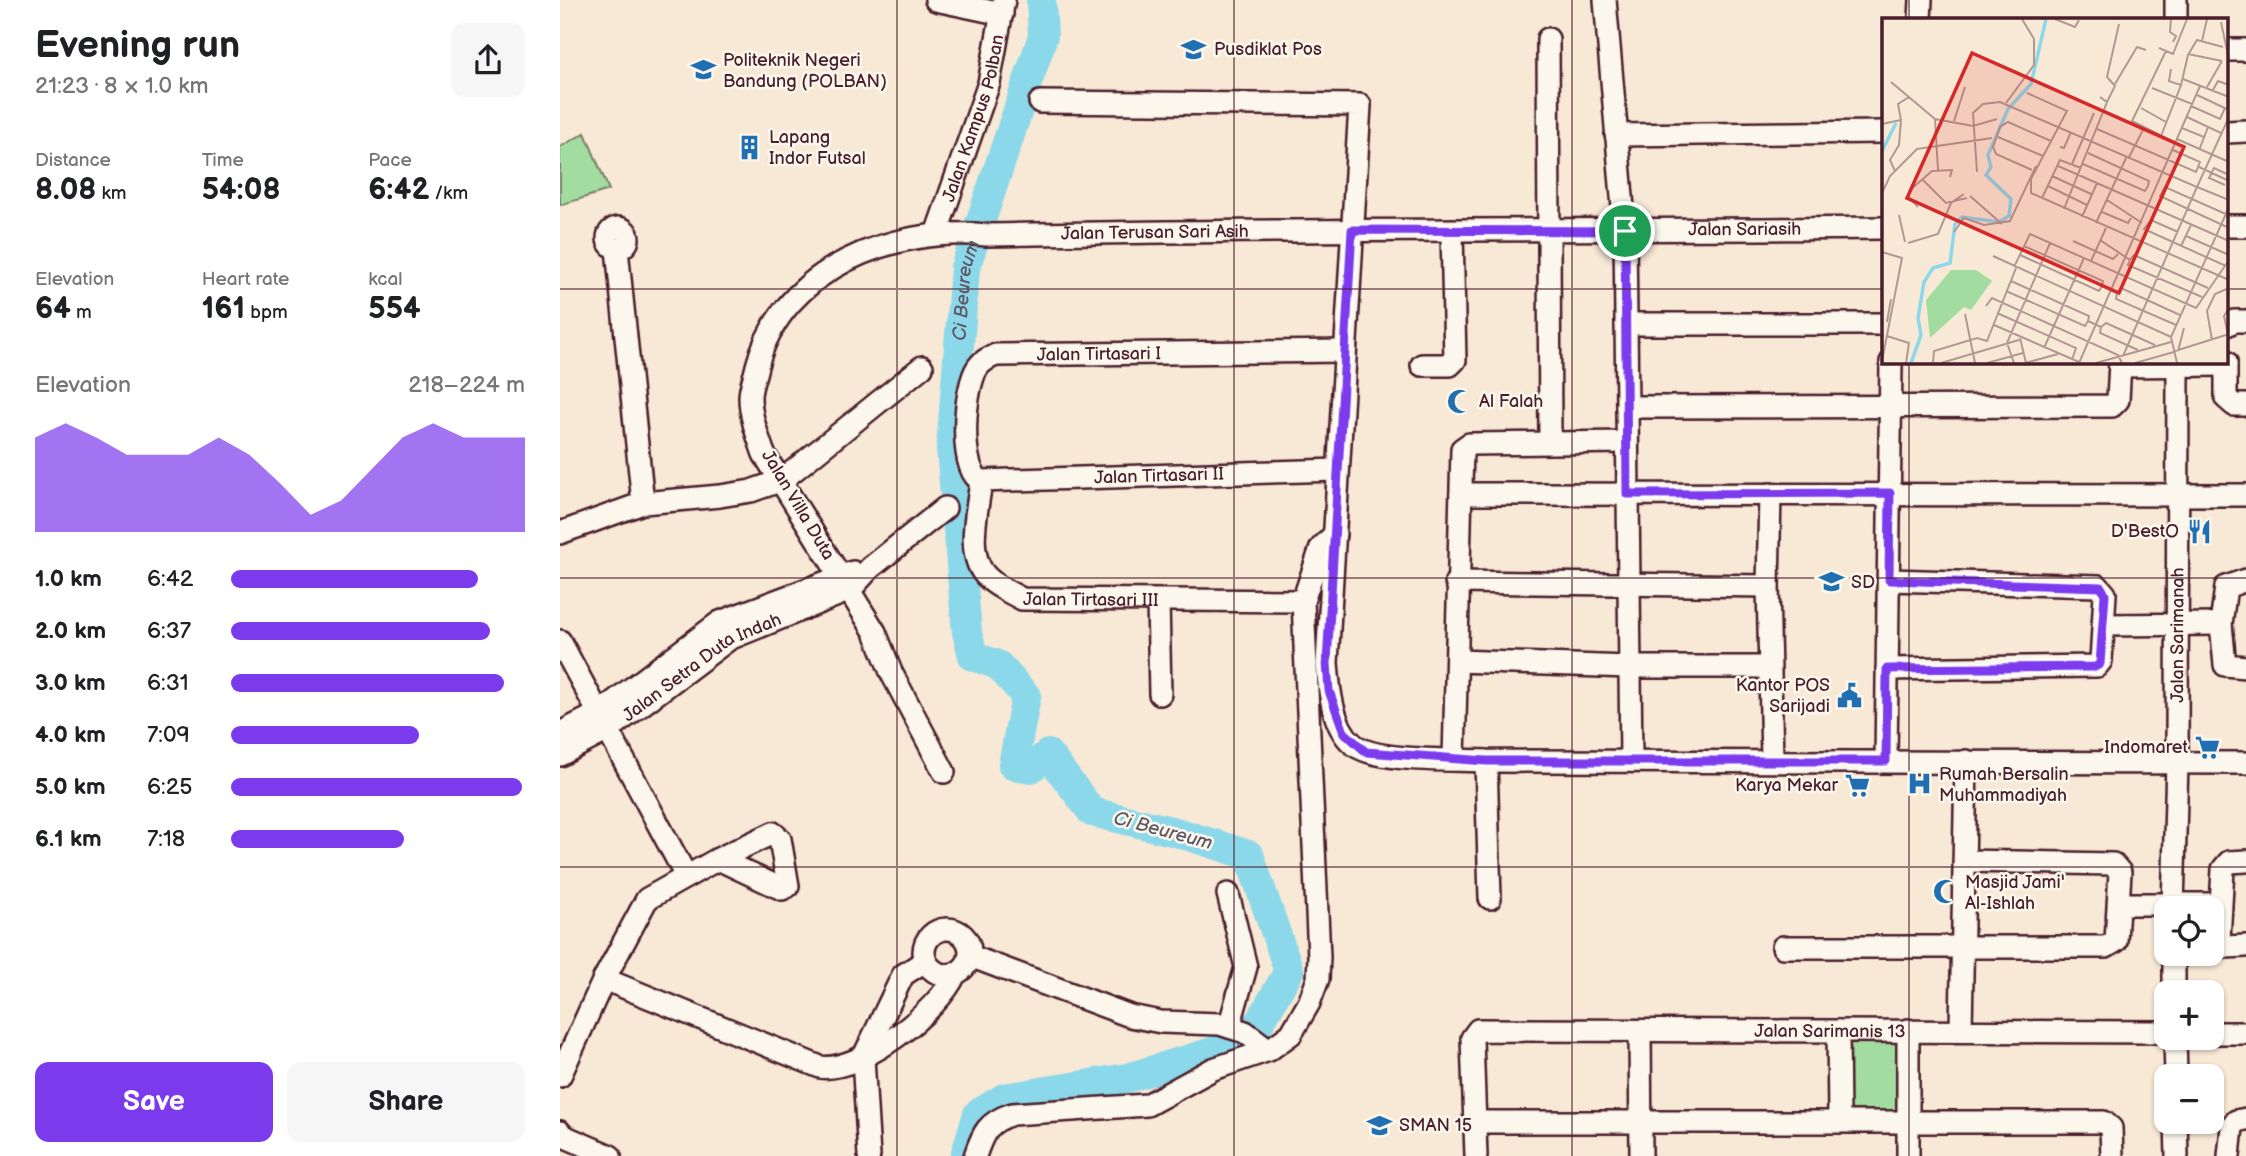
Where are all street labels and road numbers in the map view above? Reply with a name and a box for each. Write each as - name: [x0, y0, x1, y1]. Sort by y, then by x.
- street label: Jalan Kampus Polban: [938, 33, 1008, 205]
- street label: Jalan Sariasih: [1688, 218, 1801, 240]
- street label: Jalan Terusan Sari Asih: [1061, 221, 1249, 244]
- street label: Jalan Tirtasari I: [1037, 343, 1161, 365]
- street label: Jalan Villa Duta: [757, 446, 839, 564]
- street label: Jalan Tirtasari II: [1094, 463, 1224, 488]
- street label: Jalan Sarimanah: [2167, 567, 2188, 703]
- street label: Jalan Tirtasari III: [1023, 589, 1159, 610]
- street label: Jalan Setra Duta Indah: [618, 608, 784, 726]
- street label: Jalan Sarimanis 13: [1754, 1020, 1906, 1042]

